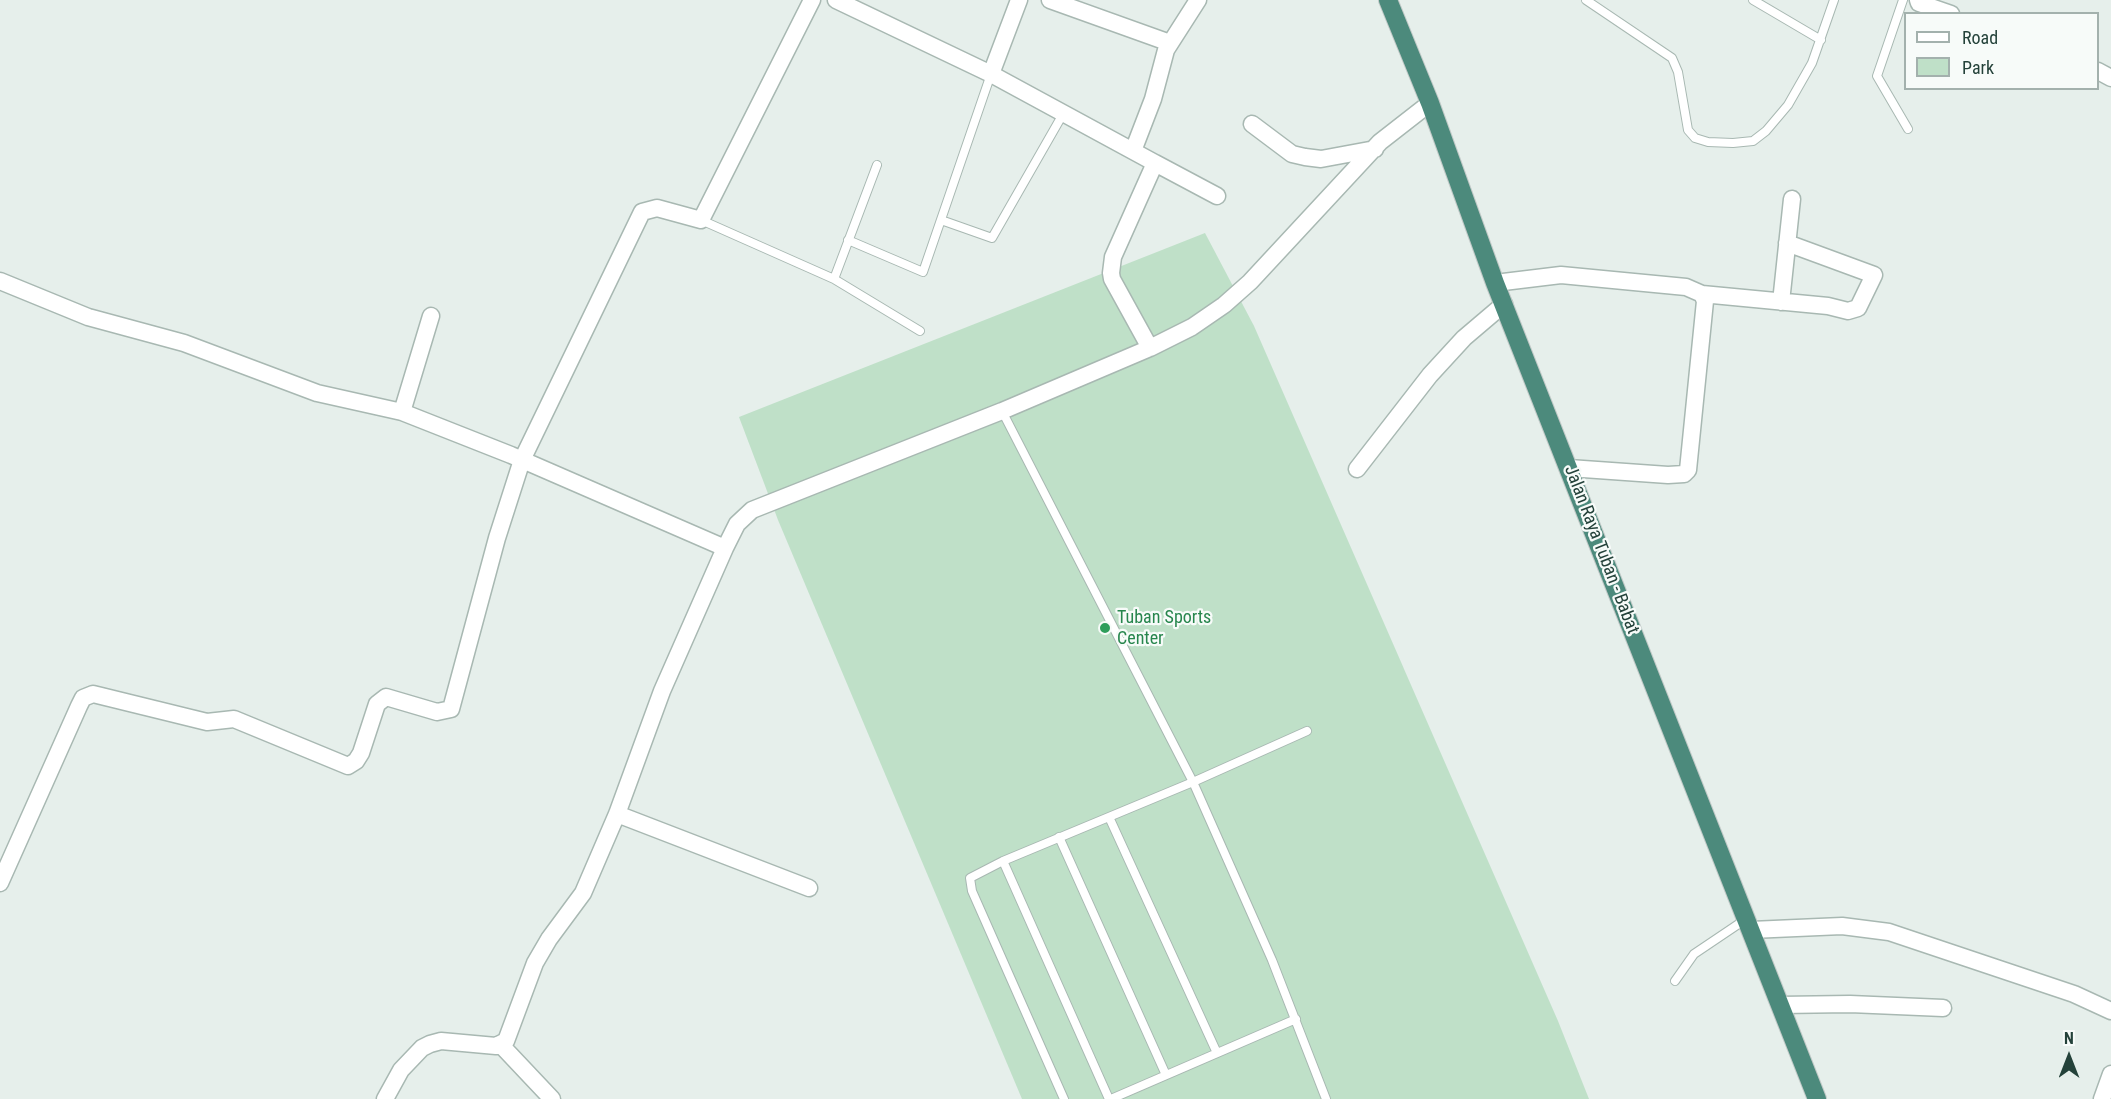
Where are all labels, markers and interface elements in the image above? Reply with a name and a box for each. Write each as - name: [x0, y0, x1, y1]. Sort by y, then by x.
- legend: [1904, 12, 2099, 90]
- text: Road: [1962, 27, 1998, 48]
- text: Park: [1962, 57, 1994, 78]
- street label: Jalan Raya Tuban - Babat: [1559, 463, 1643, 637]
- place label: Tuban Sports Center: [1117, 607, 1211, 650]
- marker: Tuban Sports Center: [1098, 621, 1112, 635]
- north arrow: [2039, 1027, 2099, 1087]
- text: N: [2064, 1029, 2074, 1048]

